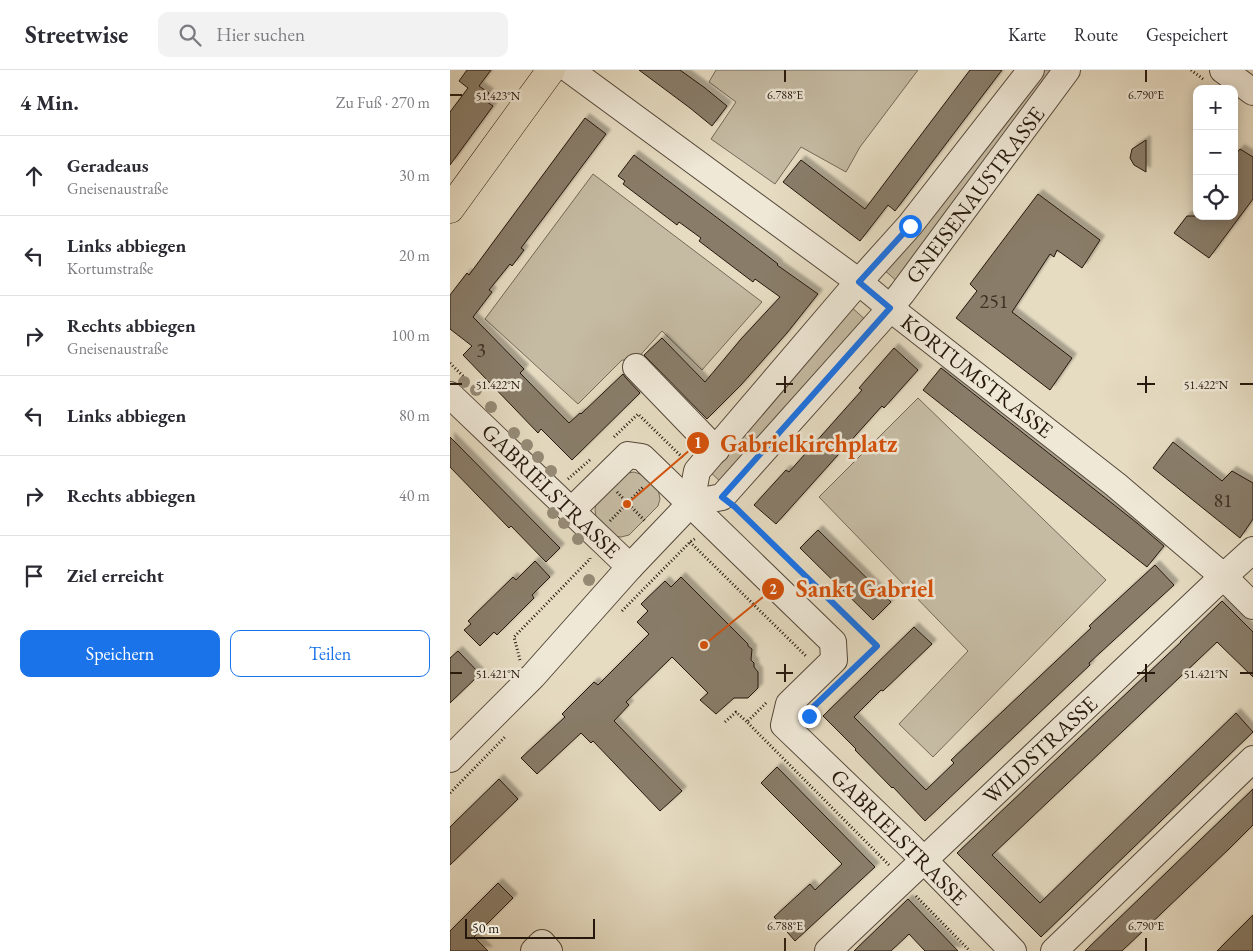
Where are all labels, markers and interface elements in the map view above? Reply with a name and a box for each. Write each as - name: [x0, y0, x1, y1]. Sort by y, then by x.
- search box: [158, 12, 508, 57]
- text: Streetwise: [25, 19, 128, 50]
- icon: search: [176, 21, 204, 49]
- text: Hier suchen: [216, 22, 305, 47]
- text: Karte: [1008, 23, 1046, 46]
- text: Route: [1074, 23, 1118, 46]
- text: Gespeichert: [1146, 23, 1228, 46]
- map controls: [1193, 85, 1238, 220]
- button: +: [1193, 85, 1238, 130]
- text: 6.788°E: [767, 87, 803, 103]
- text: 6.790°E: [1128, 87, 1164, 103]
- text: 51.423°N: [476, 88, 521, 104]
- text: 4 Min.: [20, 89, 79, 116]
- text: Zu Fuß · 270 m: [336, 92, 430, 113]
- street label: GNEISENAUSTRASSE: [899, 101, 1051, 289]
- button: −: [1193, 130, 1238, 175]
- text: Geradeaus: [67, 153, 149, 178]
- icon: ahead: [20, 162, 48, 190]
- text: 30 m: [399, 165, 430, 186]
- button: locate: [1193, 175, 1238, 220]
- text: Gneisenaustraße: [67, 178, 168, 199]
- route start: [899, 215, 922, 238]
- text: Links abbiegen: [67, 233, 186, 258]
- icon: left: [20, 242, 48, 270]
- text: 20 m: [399, 245, 430, 266]
- text: Kortumstraße: [67, 258, 153, 279]
- house number: 251: [980, 288, 1008, 314]
- street label: KORTUMSTRASSE: [895, 307, 1059, 445]
- text: Rechts abbiegen: [67, 313, 196, 338]
- icon: right: [20, 322, 48, 350]
- text: 100 m: [391, 325, 430, 346]
- house number: 3: [476, 337, 486, 363]
- text: Gneisenaustraße: [67, 338, 168, 359]
- text: 51.422°N: [476, 377, 521, 393]
- text: 51.422°N: [1184, 377, 1229, 393]
- icon: left: [20, 402, 48, 430]
- text: Links abbiegen: [67, 403, 186, 428]
- text: 80 m: [399, 405, 430, 426]
- street label: GABRIELSTRASSE: [475, 417, 627, 565]
- callout: Gabrielkirchplatz: [686, 424, 908, 463]
- text: Gabrielkirchplatz: [720, 428, 898, 459]
- text: 1: [694, 433, 702, 452]
- icon: right: [20, 482, 48, 510]
- text: Rechts abbiegen: [67, 483, 196, 508]
- text: 40 m: [399, 485, 430, 506]
- house number: 81: [1213, 487, 1233, 513]
- icon: arrive: [20, 562, 48, 590]
- text: Ziel erreicht: [67, 563, 164, 588]
- callout: Sankt Gabriel: [761, 569, 944, 608]
- text: Sankt Gabriel: [796, 573, 934, 604]
- text: 2: [769, 579, 777, 598]
- button: Speichern: [20, 630, 220, 677]
- button: Teilen: [230, 630, 430, 677]
- text: 51.421°N: [476, 666, 521, 682]
- text: 51.421°N: [1184, 666, 1229, 682]
- street label: WILDSTRASSE: [976, 689, 1104, 811]
- route end: [798, 705, 821, 728]
- street label: GABRIELSTRASSE: [824, 762, 974, 912]
- scale bar: [465, 916, 595, 939]
- text: 6.788°E: [767, 918, 803, 934]
- text: 6.790°E: [1128, 918, 1164, 934]
- text: 50 m: [472, 919, 499, 937]

